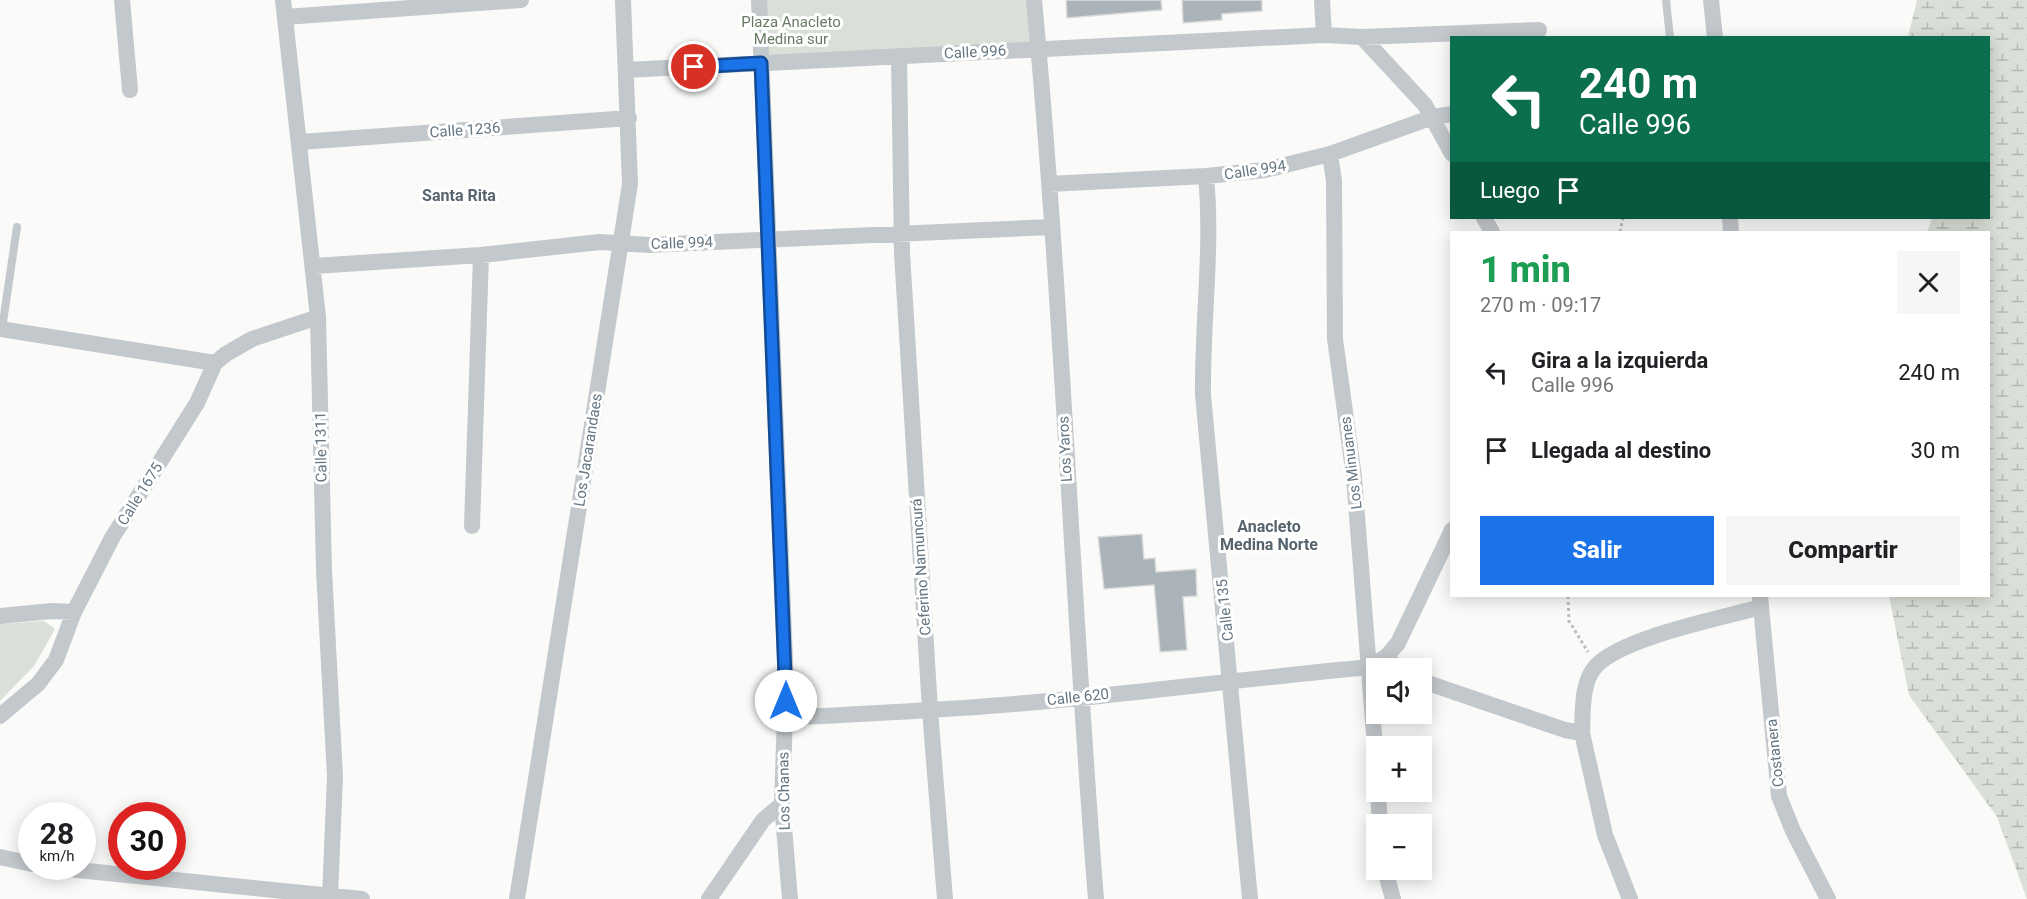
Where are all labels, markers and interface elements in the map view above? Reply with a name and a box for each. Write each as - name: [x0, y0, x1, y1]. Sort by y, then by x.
- park label: Plaza Anacleto Medina sur: [741, 13, 841, 48]
- pin: [668, 41, 719, 92]
- street label: Calle 996: [943, 41, 1007, 63]
- icon: arrive: [677, 50, 710, 83]
- text: 240 m: [1579, 59, 1698, 108]
- icon: left: [1480, 60, 1558, 138]
- text: Calle 996: [1579, 109, 1691, 141]
- street label: Calle 1236: [429, 119, 501, 141]
- street label: Calle 994: [1223, 156, 1288, 184]
- icon: arrive: [1552, 174, 1585, 207]
- text: Luego: [1480, 178, 1540, 203]
- district label: Santa Rita: [422, 186, 496, 205]
- street label: Calle 994: [651, 233, 714, 253]
- text: 1 min: [1480, 249, 1571, 291]
- button: close: [1897, 251, 1960, 314]
- text: 270 m · 09:17: [1480, 293, 1601, 317]
- text: Gira a la izquierda: [1531, 348, 1708, 373]
- icon: left: [1480, 356, 1513, 389]
- text: 240 m: [1898, 360, 1960, 385]
- text: Calle 996: [1531, 373, 1614, 397]
- street label: Los Jacarandaes: [570, 392, 606, 508]
- street label: Calle 1311: [311, 412, 331, 482]
- street label: Los Minuanes: [1336, 415, 1366, 511]
- street label: Los Yaros: [1054, 416, 1076, 482]
- icon: arrive: [1480, 434, 1513, 467]
- text: Llegada al destino: [1531, 438, 1711, 463]
- text: 30 m: [1911, 438, 1960, 463]
- street label: Calle 1675: [114, 459, 166, 529]
- street label: Ceferino Namuncurá: [907, 498, 935, 636]
- button: Salir: [1480, 516, 1714, 585]
- button: Compartir: [1726, 516, 1960, 585]
- district label: Anacleto Medina Norte: [1220, 517, 1318, 554]
- street label: Calle 135: [1213, 578, 1237, 642]
- map controls: [1366, 658, 1432, 880]
- button: sound: [1366, 658, 1432, 724]
- position arrow: [754, 669, 818, 733]
- street label: Calle 620: [1046, 685, 1110, 709]
- street label: Costanera: [1762, 718, 1788, 788]
- button: +: [1366, 736, 1432, 802]
- street label: Los Chanas: [774, 752, 794, 830]
- speed limit sign: 30: [108, 802, 186, 880]
- button: −: [1366, 814, 1432, 880]
- text: 28: [40, 816, 74, 851]
- text: km/h: [39, 847, 75, 865]

